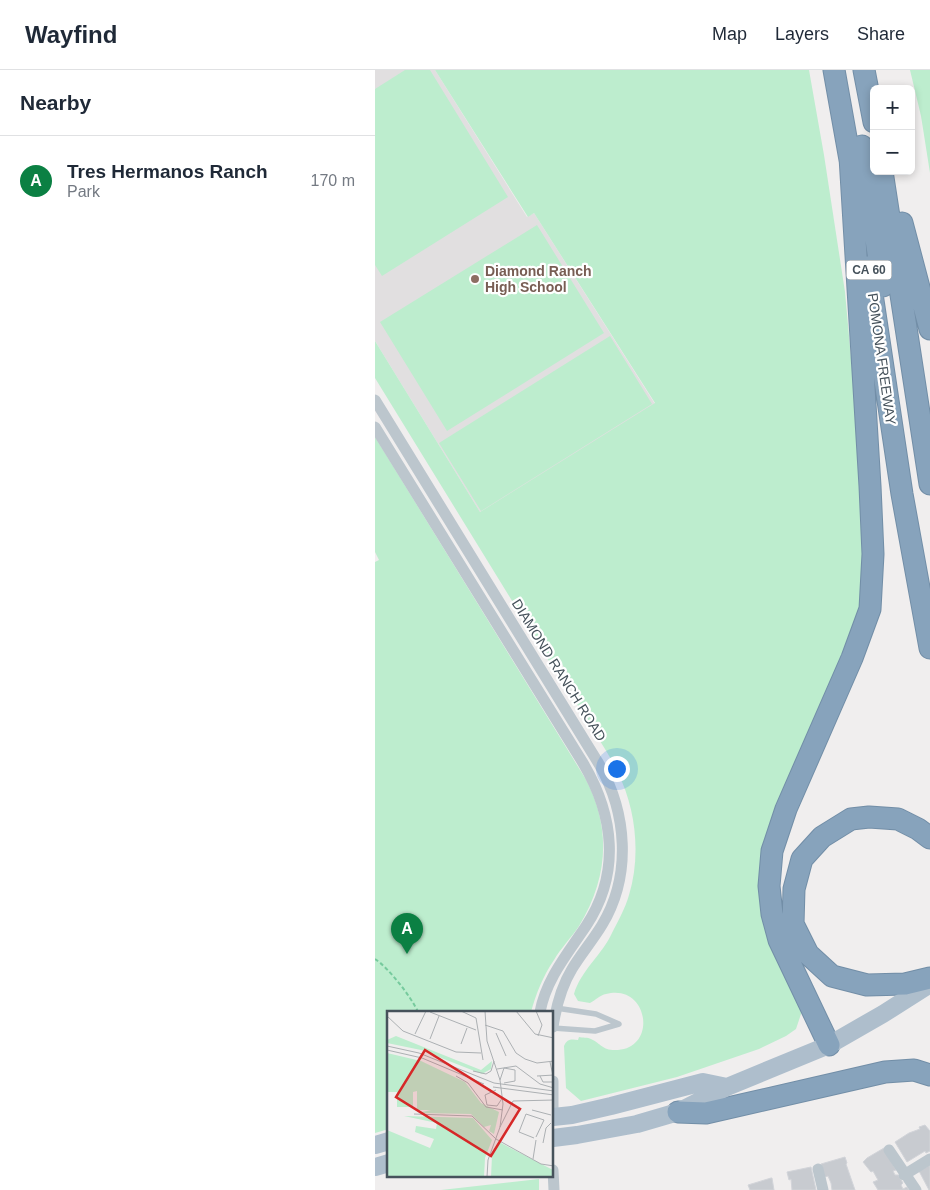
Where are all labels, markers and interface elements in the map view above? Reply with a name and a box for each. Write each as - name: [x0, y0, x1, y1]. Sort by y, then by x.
- text: Wayfind: [25, 21, 117, 48]
- text: Map: [712, 24, 747, 44]
- text: Layers: [775, 24, 829, 44]
- text: Share: [857, 24, 905, 44]
- map controls: [870, 85, 915, 175]
- button: +: [870, 85, 915, 130]
- text: Nearby: [20, 91, 91, 114]
- button: −: [870, 130, 915, 175]
- text: Tres Hermanos Ranch: [67, 161, 268, 182]
- text: A: [30, 172, 42, 189]
- text: 170 m: [311, 172, 355, 189]
- text: Park: [67, 183, 100, 200]
- road number: CA 60: [847, 260, 891, 280]
- place label: Diamond Ranch High School: [485, 263, 592, 295]
- marker: Diamond Ranch High School: [469, 273, 481, 285]
- street label: POMONA FREEWAY: [865, 292, 899, 427]
- street label: DIAMOND RANCH ROAD: [509, 596, 609, 744]
- your location: [604, 756, 630, 782]
- pin: A: [391, 913, 423, 954]
- inset map: [387, 1011, 554, 1178]

